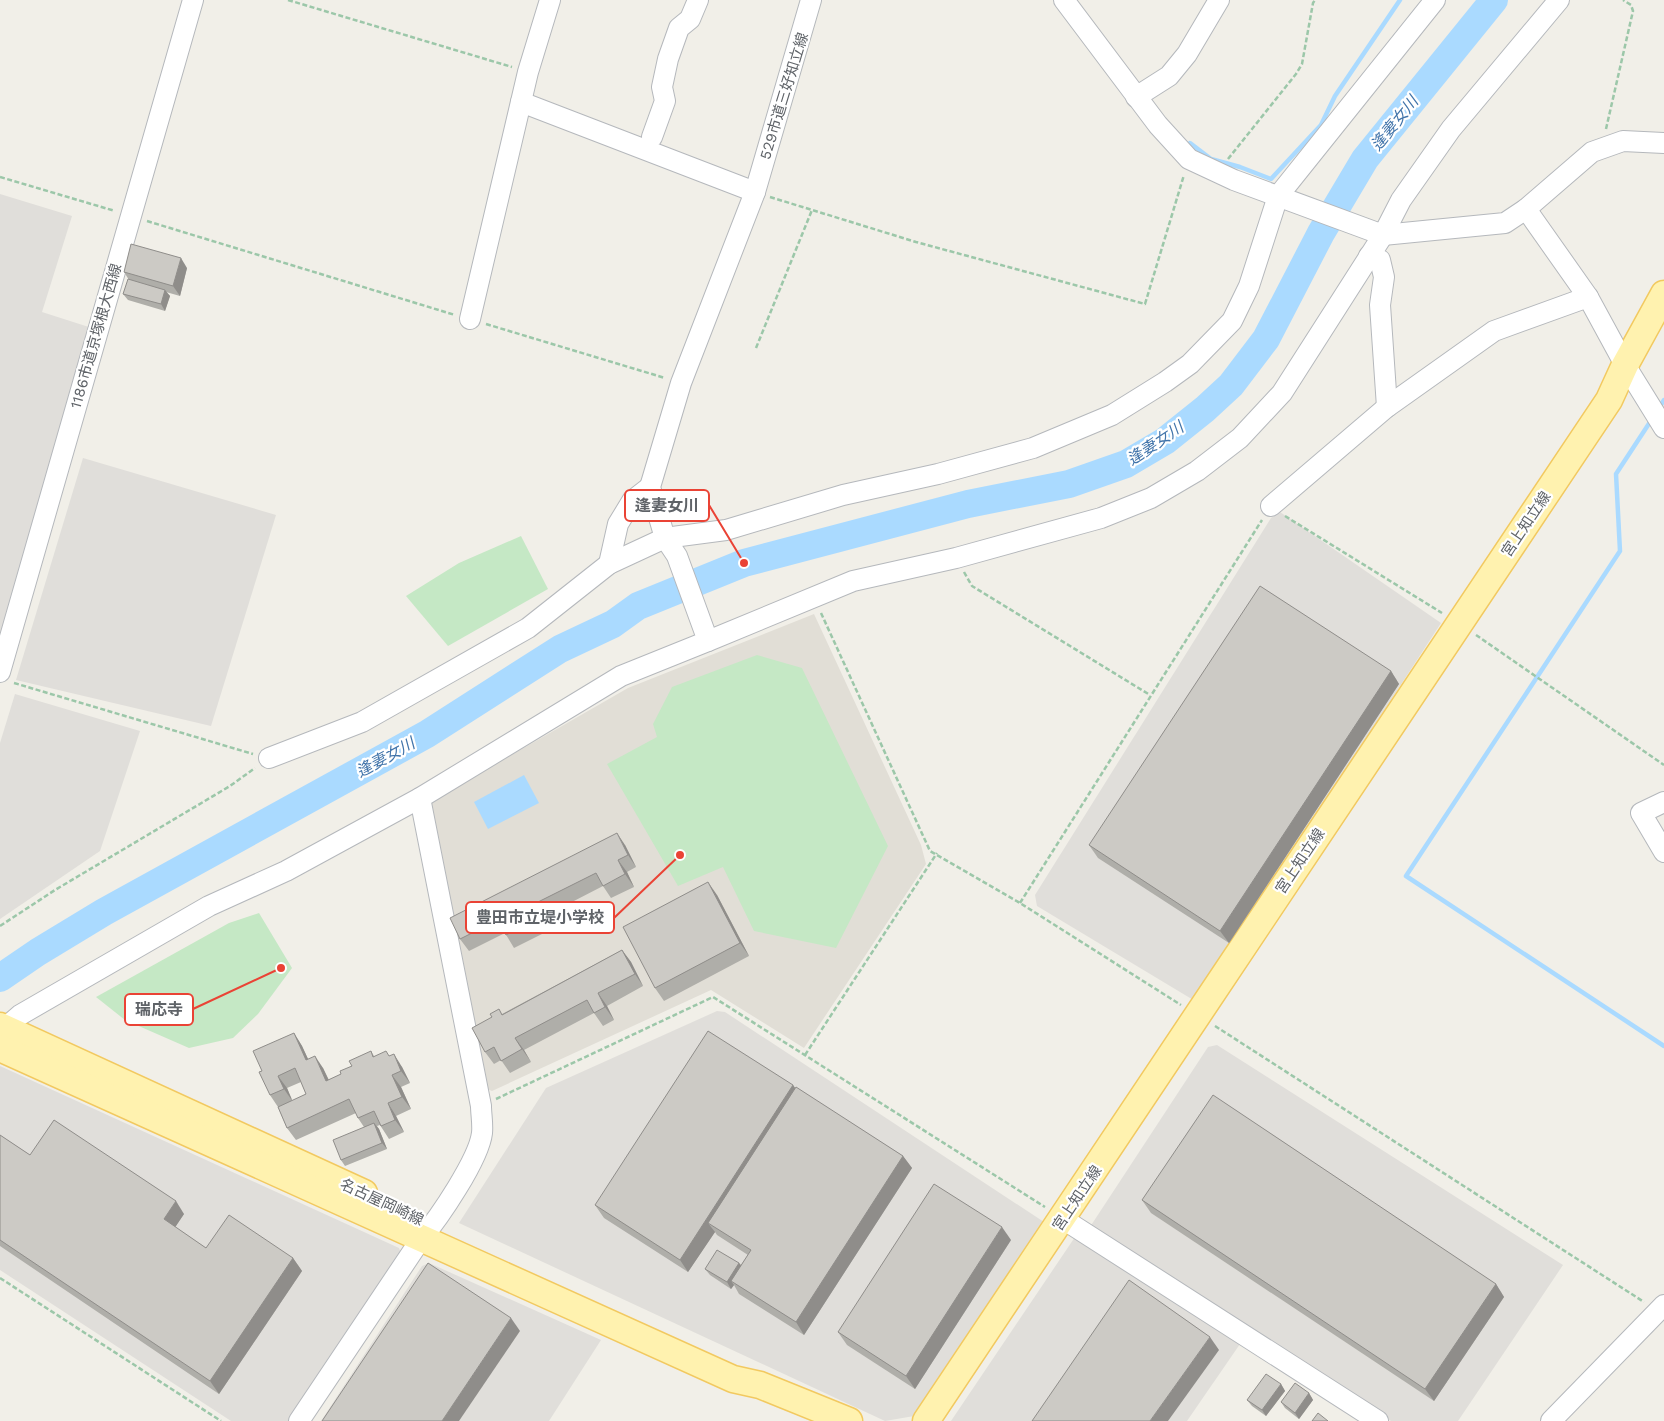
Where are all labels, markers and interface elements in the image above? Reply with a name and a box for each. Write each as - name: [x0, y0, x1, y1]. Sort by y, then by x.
- street label: 529市道三好知立線: [756, 30, 812, 162]
- water label: 逢妻女川: [1367, 91, 1423, 154]
- street label: 1186市道京塚根大西線: [67, 261, 125, 411]
- water label: 逢妻女川: [1123, 417, 1189, 469]
- street label: 宮上知立線: [1498, 488, 1554, 560]
- callout: 逢妻女川: [625, 490, 709, 521]
- text: 逢妻女川: [635, 496, 699, 515]
- water label: 逢妻女川: [353, 733, 420, 781]
- street label: 宮上知立線: [1272, 825, 1328, 897]
- callout: 豊田市立堤小学校: [466, 902, 614, 933]
- text: 豊田市立堤小学校: [476, 908, 604, 927]
- callout: 瑞応寺: [125, 994, 193, 1025]
- text: 瑞応寺: [135, 1000, 183, 1019]
- street label: 宮上知立線: [1049, 1162, 1105, 1234]
- street label: 名古屋岡崎線: [337, 1175, 427, 1229]

